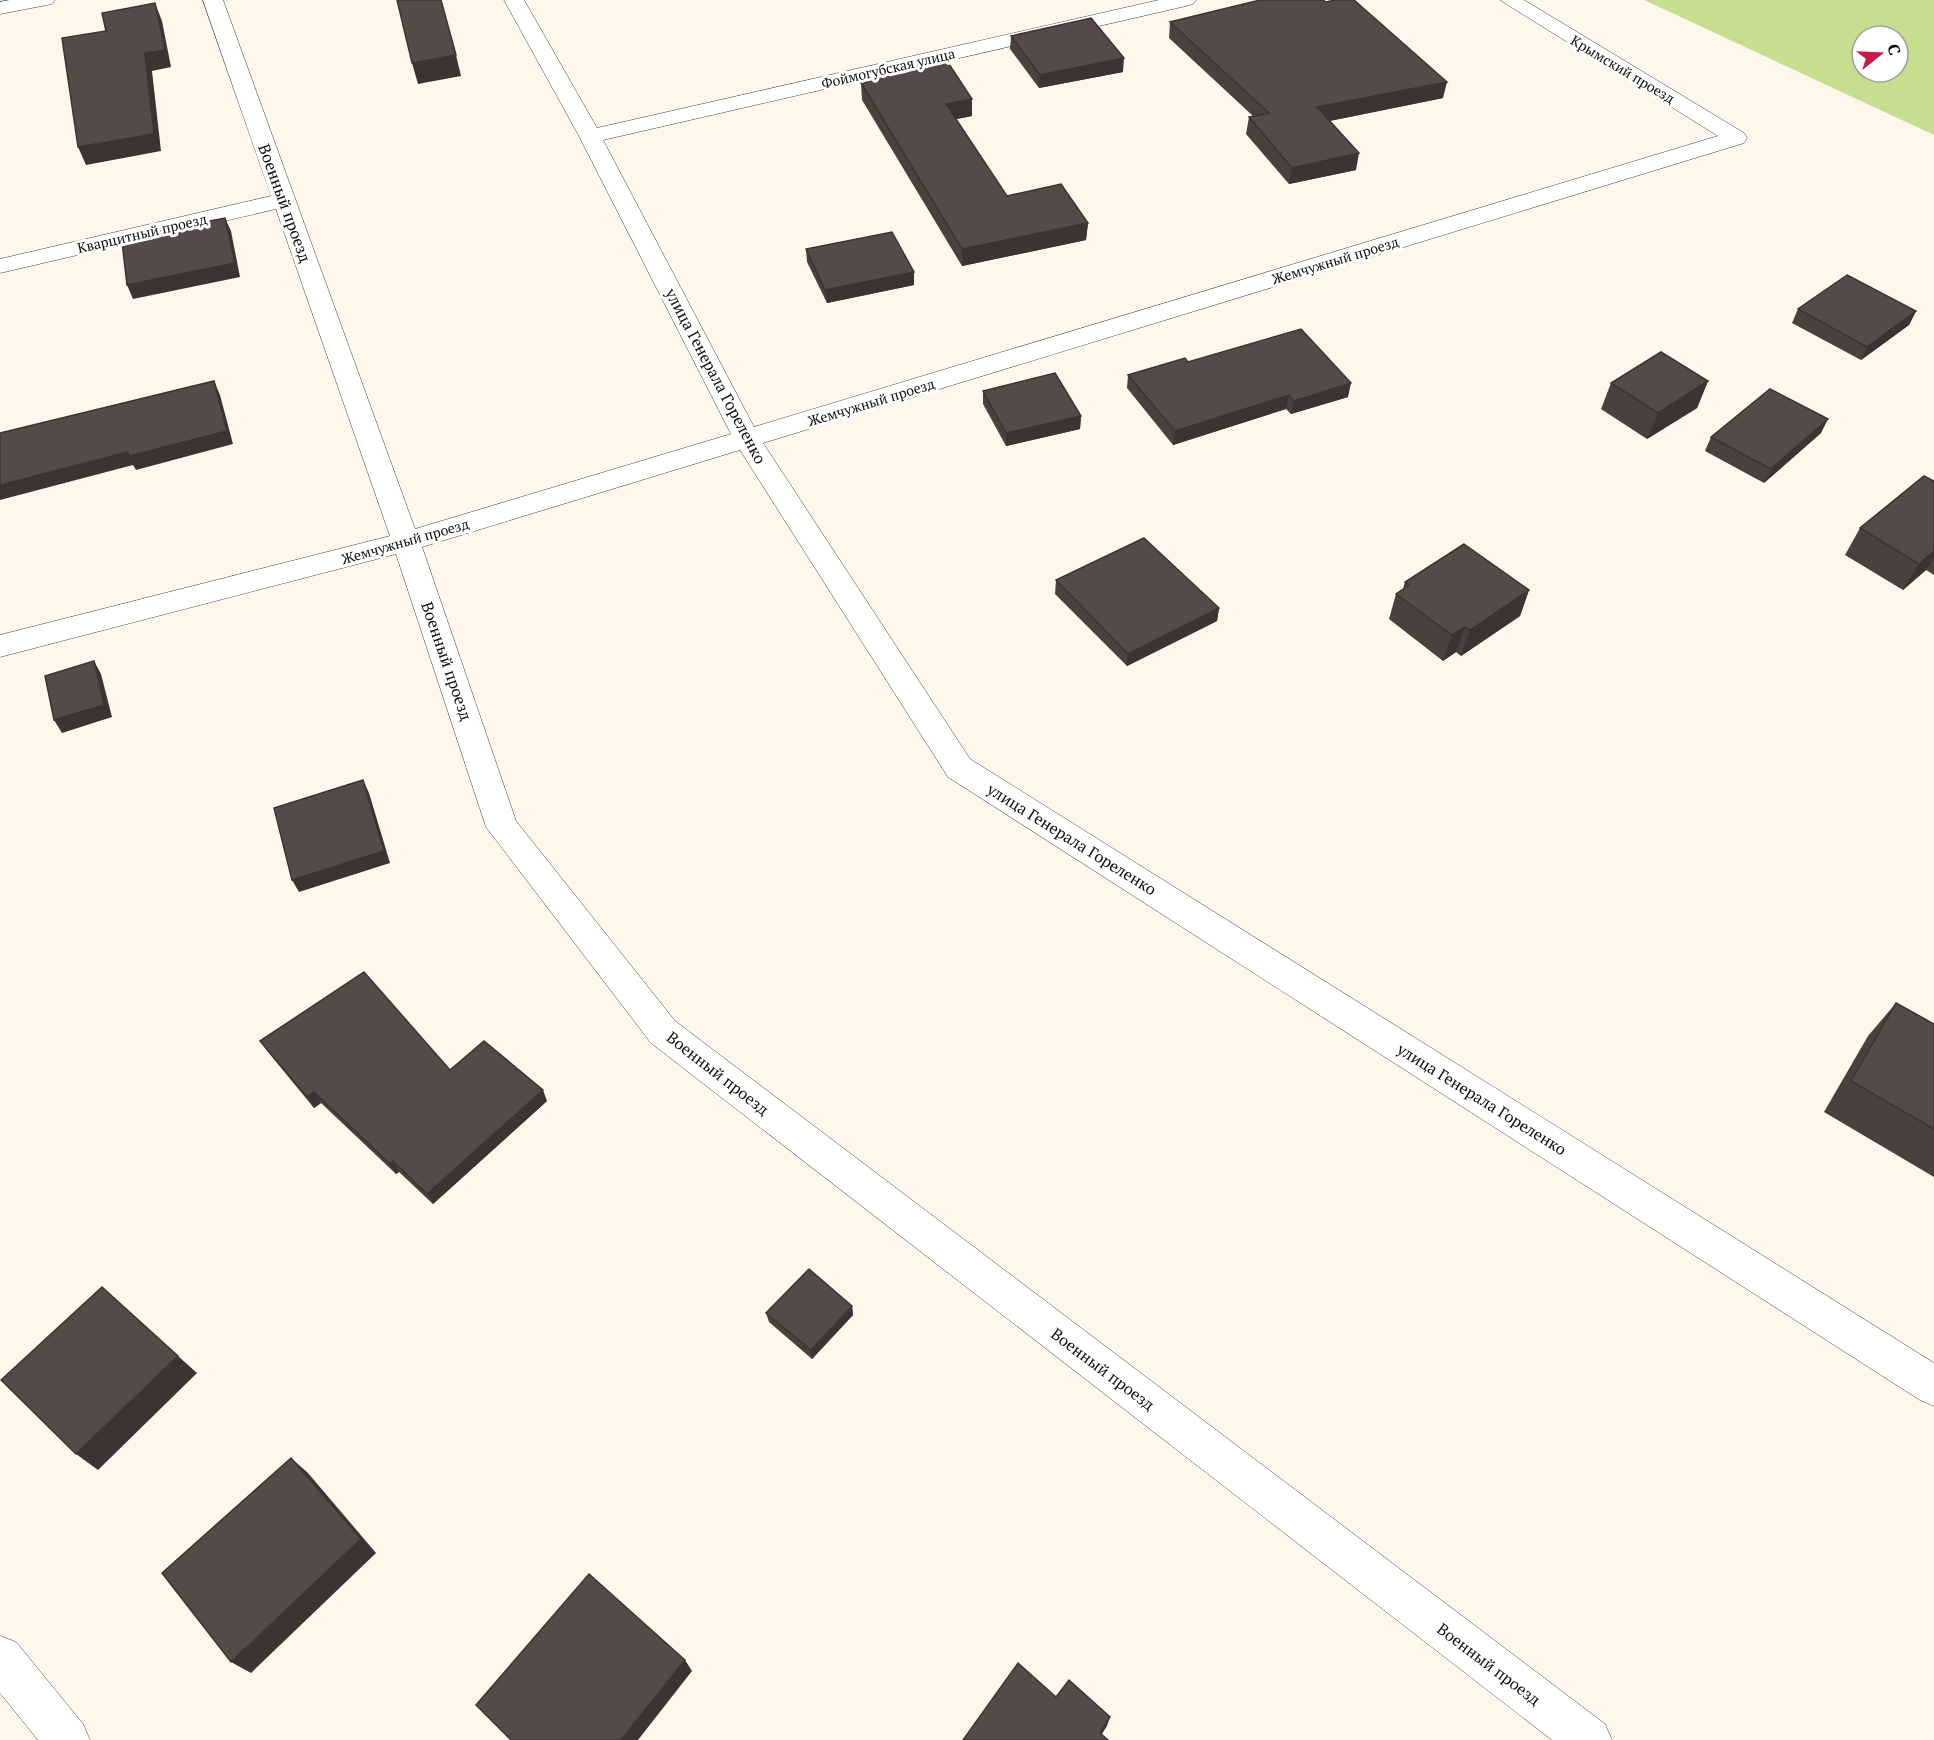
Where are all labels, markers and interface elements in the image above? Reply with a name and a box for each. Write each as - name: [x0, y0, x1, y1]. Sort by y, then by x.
- north arrow: [1850, 24, 1910, 84]
- street label: Крымский проезд: [1567, 30, 1679, 108]
- text: С: [1882, 41, 1906, 58]
- street label: Фоймогубская улица: [819, 43, 957, 93]
- street label: Военный проезд: [253, 141, 317, 265]
- street label: Кварцитный проезд: [75, 209, 209, 257]
- street label: Жемчужный проезд: [1269, 232, 1401, 288]
- street label: улица Генерала Гореленко: [660, 283, 772, 468]
- street label: Жемчужный проезд: [805, 374, 937, 430]
- street label: Жемчужный проезд: [339, 514, 471, 568]
- street label: Военный проезд: [416, 599, 478, 723]
- street label: улица Генерала Гореленко: [982, 777, 1161, 900]
- street label: Военный проезд: [662, 1026, 774, 1120]
- street label: улица Генерала Гореленко: [1392, 1037, 1571, 1160]
- street label: Военный проезд: [1047, 1323, 1159, 1415]
- street label: Военный проезд: [1433, 1618, 1545, 1710]

